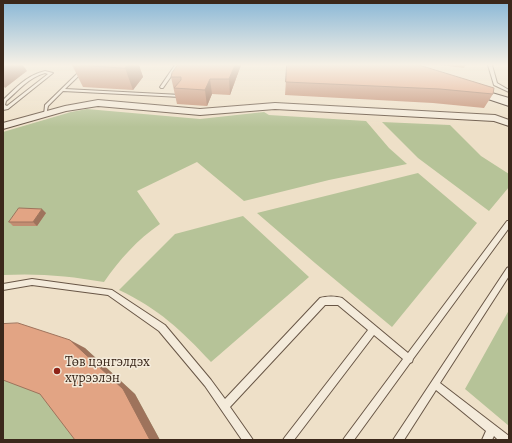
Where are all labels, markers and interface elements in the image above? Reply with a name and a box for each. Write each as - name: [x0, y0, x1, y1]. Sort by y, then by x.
- place label: Төв цэнгэлдэх хүрээлэн: [65, 355, 150, 388]
- marker: Төв цэнгэлдэх хүрээлэн: [52, 366, 62, 376]

